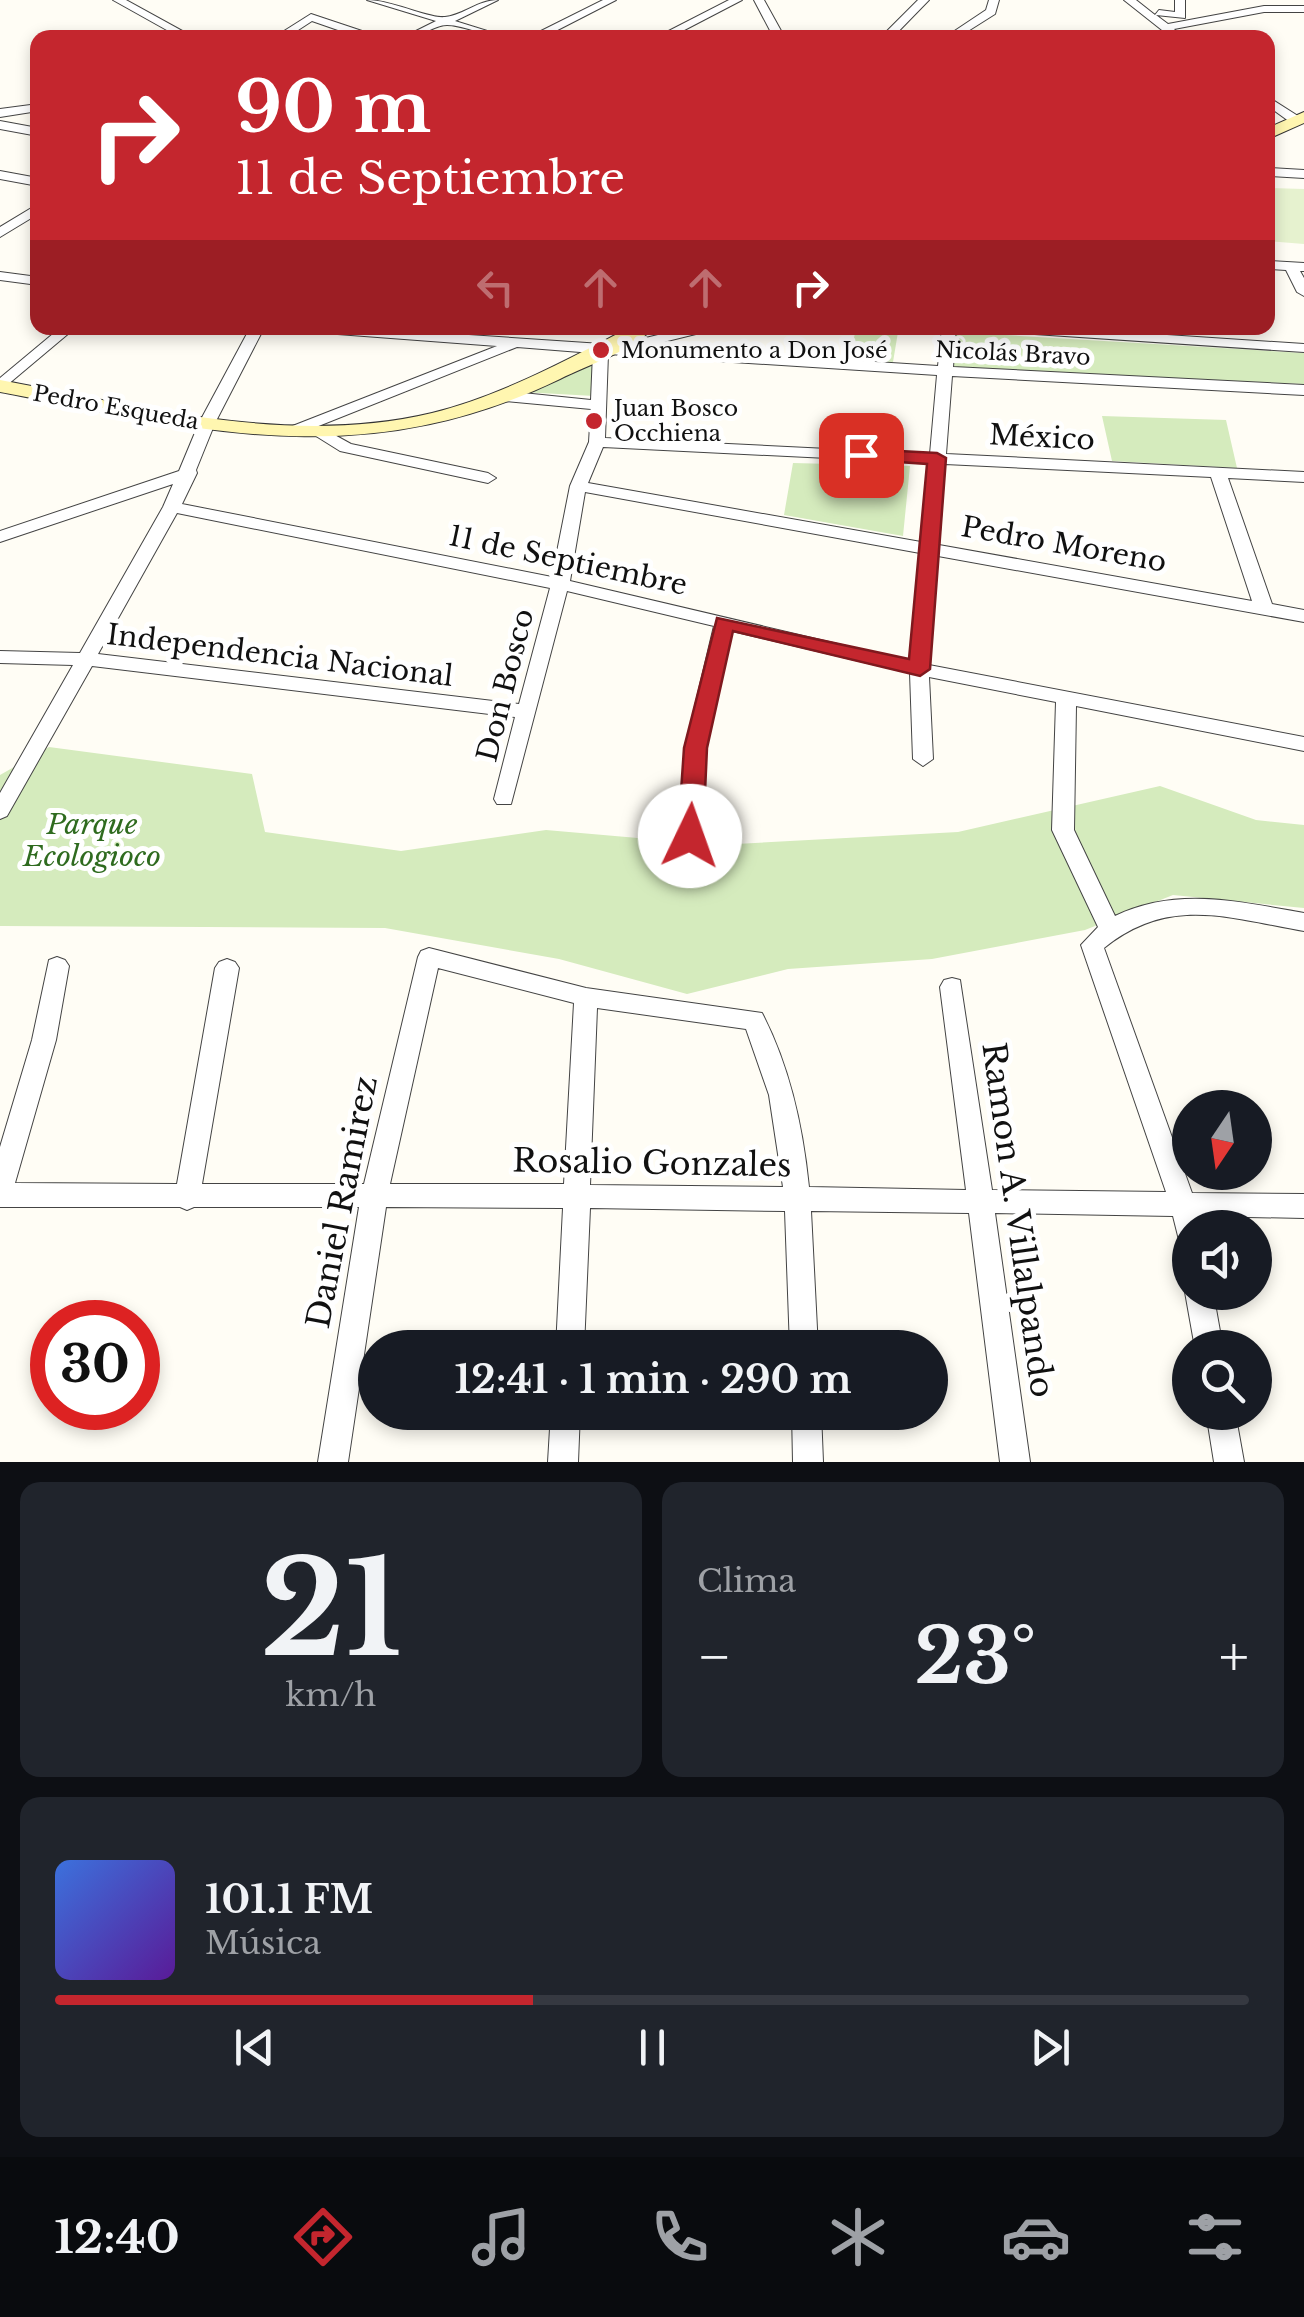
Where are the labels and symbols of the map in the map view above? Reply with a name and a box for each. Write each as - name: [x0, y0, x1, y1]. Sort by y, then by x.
- street label: Nicolás Bravo: [935, 336, 1091, 371]
- place label: Monumento a Don José: [621, 337, 888, 364]
- marker: Monumento a Don José: [590, 339, 612, 361]
- street label: Pedro Esqueda: [31, 380, 202, 435]
- place label: Juan Bosco Occhiena: [611, 395, 738, 447]
- marker: Juan Bosco Occhiena: [583, 410, 605, 432]
- pin: [819, 413, 904, 498]
- street label: México: [988, 417, 1096, 458]
- street label: Pedro Moreno: [959, 509, 1169, 580]
- street label: 11 de Septiembre: [446, 518, 690, 603]
- street label: Don Bosco: [470, 605, 541, 765]
- street label: Independencia Nacional: [105, 617, 455, 694]
- position arrow: [638, 784, 742, 888]
- park label: Parque Ecologioco: [22, 807, 161, 874]
- street label: Ramon A. Villalpando: [973, 1040, 1063, 1400]
- street label: Daniel Ramirez: [298, 1073, 386, 1331]
- north arrow: [1172, 1090, 1272, 1190]
- street label: Rosalio Gonzales: [512, 1141, 792, 1185]
- speed limit sign: 30: [30, 1300, 160, 1430]

